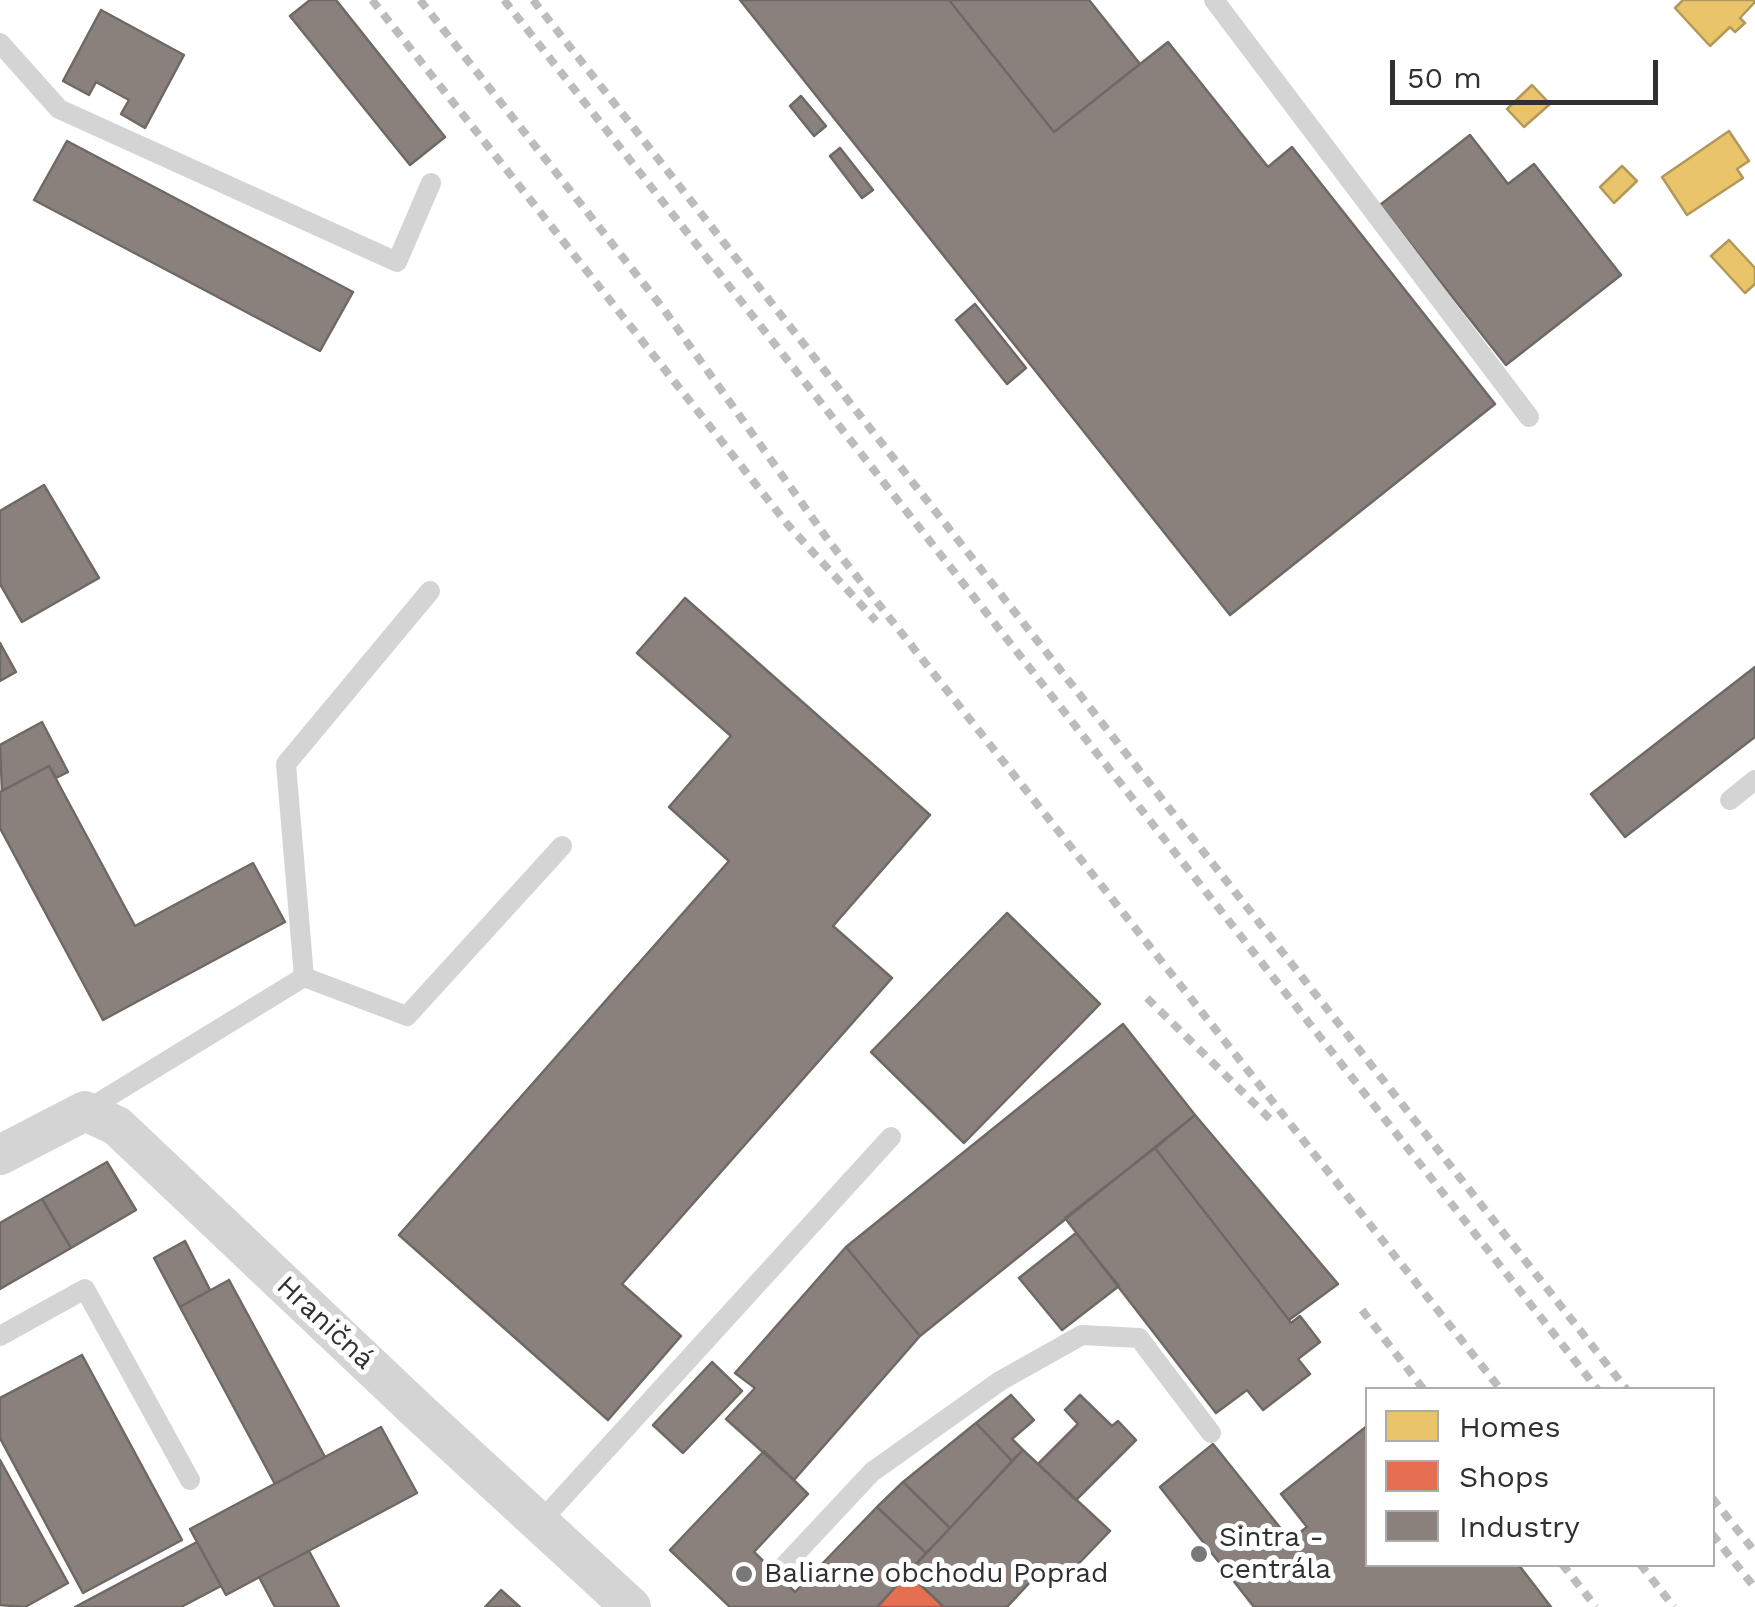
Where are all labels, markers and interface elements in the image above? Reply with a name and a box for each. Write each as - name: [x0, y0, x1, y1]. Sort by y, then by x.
- scale bar: [1395, 40, 1662, 102]
- text: 50 m: [1407, 60, 1482, 95]
- street label: Hraničná: [269, 1269, 381, 1377]
- legend: [1365, 1387, 1715, 1567]
- text: Homes: [1459, 1409, 1561, 1444]
- text: Shops: [1459, 1459, 1549, 1494]
- text: Industry: [1459, 1509, 1580, 1544]
- place label: Sintra - centrála: [1219, 1521, 1331, 1587]
- marker: Sintra - centrála: [1188, 1543, 1210, 1565]
- place label: Baliarne obchodu Poprad: [764, 1557, 1109, 1591]
- marker: Baliarne obchodu Poprad: [733, 1563, 755, 1585]

